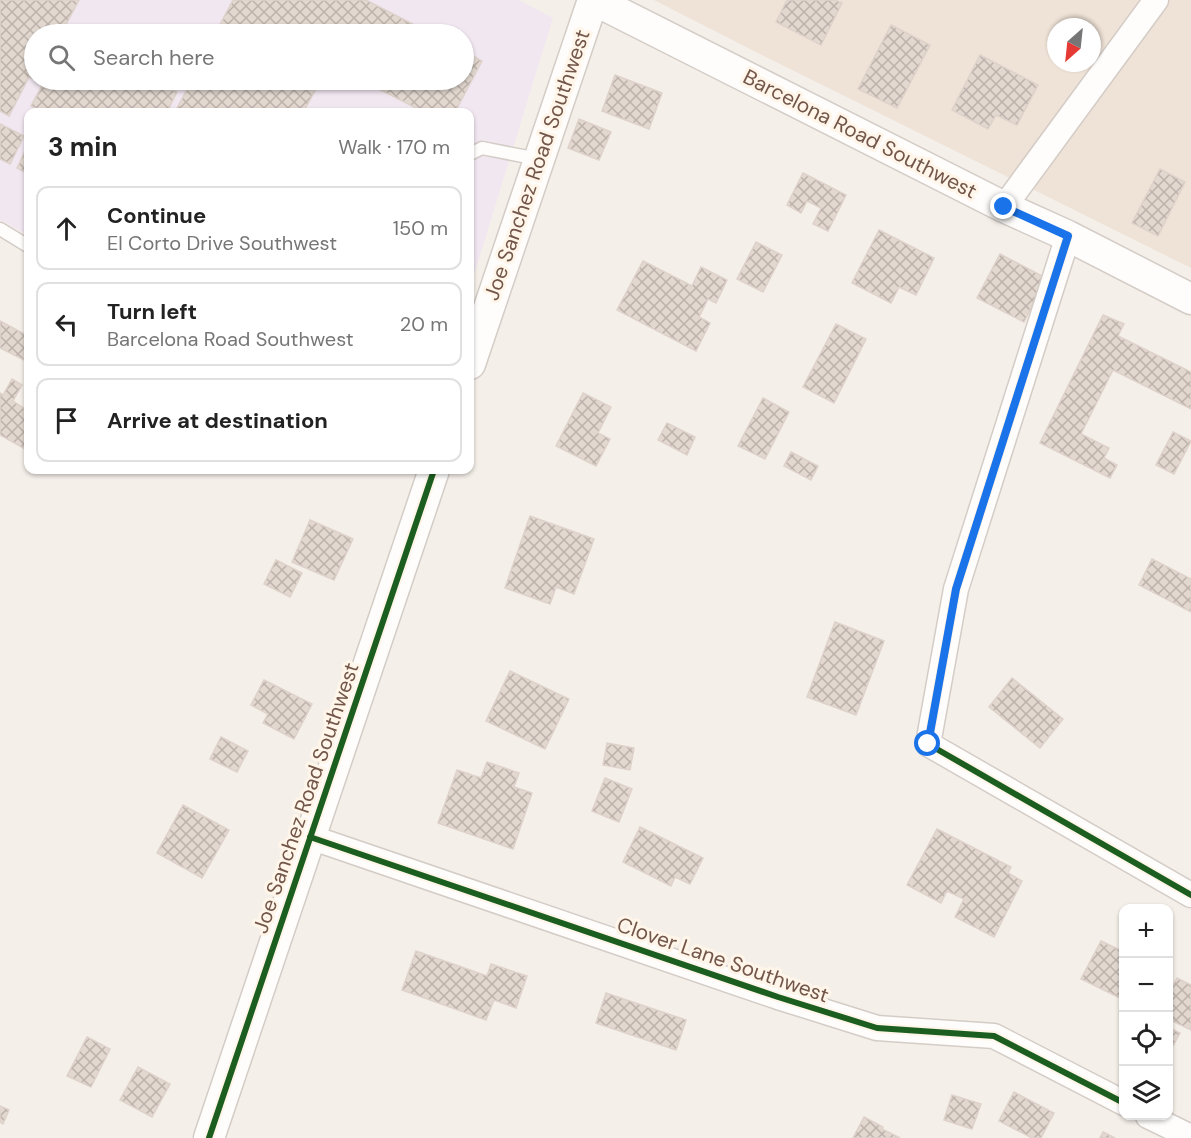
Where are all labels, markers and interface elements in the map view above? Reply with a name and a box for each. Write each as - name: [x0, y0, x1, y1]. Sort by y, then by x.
- north arrow: [1047, 18, 1101, 72]
- search box: [24, 24, 474, 90]
- street label: Joe Sanchez Road Southwest: [477, 26, 597, 304]
- icon: search: [45, 41, 78, 74]
- text: Search here: [93, 43, 214, 72]
- street label: Barcelona Road Southwest: [738, 63, 982, 205]
- text: 3 min: [48, 130, 117, 164]
- text: Walk · 170 m: [338, 134, 450, 160]
- route end: [990, 193, 1016, 219]
- text: Continue: [107, 201, 206, 230]
- icon: ahead: [50, 212, 83, 245]
- text: 150 m: [393, 215, 448, 241]
- text: El Corto Drive Southwest: [107, 230, 337, 256]
- text: Turn left: [107, 297, 197, 326]
- icon: left: [50, 308, 83, 341]
- text: 20 m: [400, 311, 448, 337]
- text: Barcelona Road Southwest: [107, 326, 354, 352]
- icon: arrive: [50, 404, 83, 437]
- text: Arrive at destination: [107, 406, 328, 435]
- street label: Joe Sanchez Road Southwest: [246, 659, 366, 937]
- route start: [914, 730, 940, 756]
- map controls: [1119, 904, 1173, 1120]
- button: +: [1119, 904, 1173, 958]
- street label: Clover Lane Southwest: [613, 911, 833, 1009]
- button: −: [1119, 958, 1173, 1012]
- button: locate: [1119, 1012, 1173, 1066]
- button: layers: [1119, 1066, 1173, 1120]

